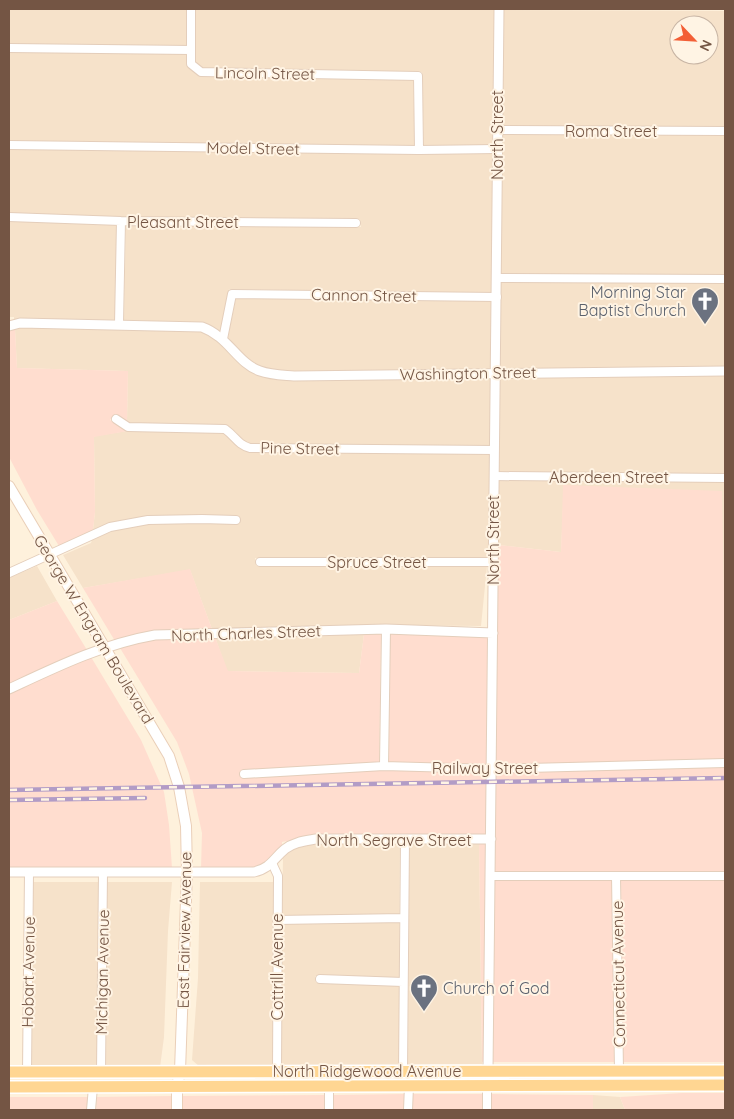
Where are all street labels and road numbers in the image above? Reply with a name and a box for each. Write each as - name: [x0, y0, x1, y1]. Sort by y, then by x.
- street label: Lincoln Street: [215, 62, 315, 84]
- street label: North Street: [487, 90, 507, 180]
- street label: Roma Street: [565, 121, 657, 141]
- street label: Model Street: [206, 137, 300, 159]
- street label: Pleasant Street: [127, 212, 239, 232]
- street label: Cannon Street: [311, 284, 417, 306]
- street label: Washington Street: [400, 362, 536, 384]
- street label: Pine Street: [260, 437, 340, 459]
- street label: Aberdeen Street: [549, 467, 669, 487]
- street label: North Street: [483, 495, 503, 585]
- street label: George W Engram Boulevard: [30, 531, 158, 727]
- street label: Spruce Street: [327, 552, 427, 572]
- street label: North Charles Street: [171, 620, 321, 646]
- street label: Railway Street: [432, 758, 538, 778]
- street label: North Segrave Street: [316, 830, 472, 850]
- street label: East Fairview Avenue: [173, 851, 195, 1009]
- street label: Connecticut Avenue: [607, 900, 629, 1048]
- street label: Michigan Avenue: [91, 909, 113, 1035]
- street label: Cottrill Avenue: [267, 914, 287, 1021]
- street label: Hobart Avenue: [17, 916, 39, 1028]
- street label: North Ridgewood Avenue: [272, 1061, 462, 1081]

